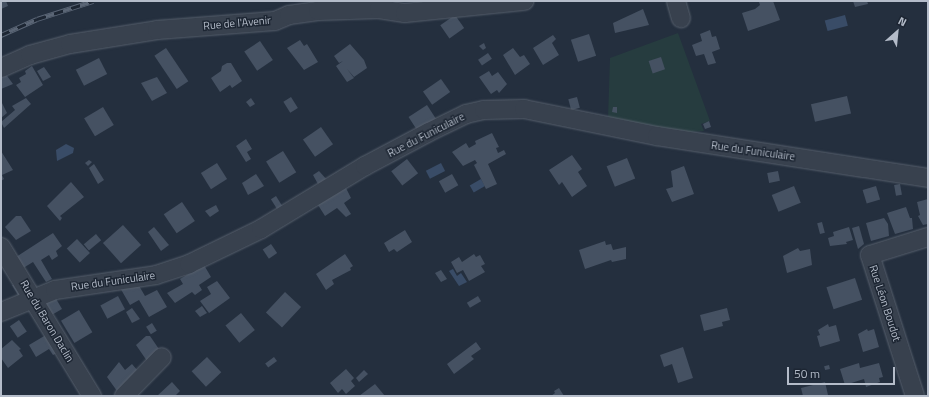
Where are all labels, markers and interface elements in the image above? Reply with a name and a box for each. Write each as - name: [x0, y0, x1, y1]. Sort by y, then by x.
- north arrow: [877, 12, 917, 52]
- text: N: [895, 12, 909, 30]
- street label: Rue de l'Avenir: [203, 13, 271, 33]
- street label: Rue du Funiculaire: [385, 110, 467, 160]
- street label: Rue du Funiculaire: [710, 139, 796, 163]
- street label: Rue Léon Boudot: [866, 263, 904, 343]
- street label: Rue du Funiculaire: [70, 269, 156, 293]
- street label: Rue du Baron Daclin: [17, 278, 77, 364]
- scale bar: [789, 359, 897, 385]
- text: 50 m: [794, 364, 820, 383]

